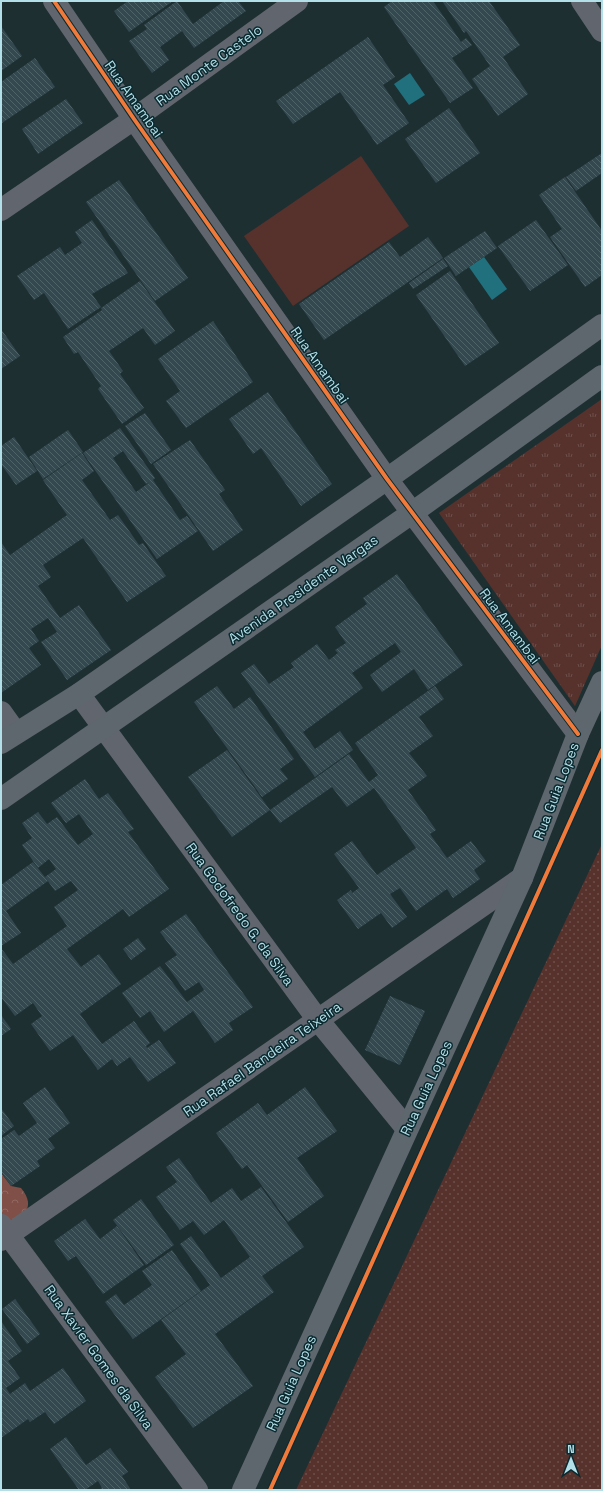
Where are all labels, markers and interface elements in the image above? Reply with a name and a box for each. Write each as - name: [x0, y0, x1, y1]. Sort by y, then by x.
- street label: Rua Monte Castelo: [152, 20, 266, 110]
- street label: Rua Amambai: [101, 57, 167, 141]
- street label: Rua Amambai: [287, 323, 353, 407]
- street label: Avenida Presidente Vargas: [225, 530, 381, 648]
- street label: Rua Amambai: [476, 585, 544, 667]
- street label: Rua Guia Lopes: [529, 740, 583, 842]
- street label: Rua Godofredo G. da Silva: [182, 839, 298, 989]
- street label: Rua Rafael Bandeira Teixeira: [179, 997, 345, 1121]
- street label: Rua Guia Lopes: [396, 1038, 456, 1138]
- street label: Rua Xavier Gomes da Silva: [40, 1281, 158, 1433]
- street label: Rua Guia Lopes: [262, 1332, 320, 1434]
- north arrow: [551, 1439, 591, 1479]
- text: N: [567, 1442, 575, 1456]

